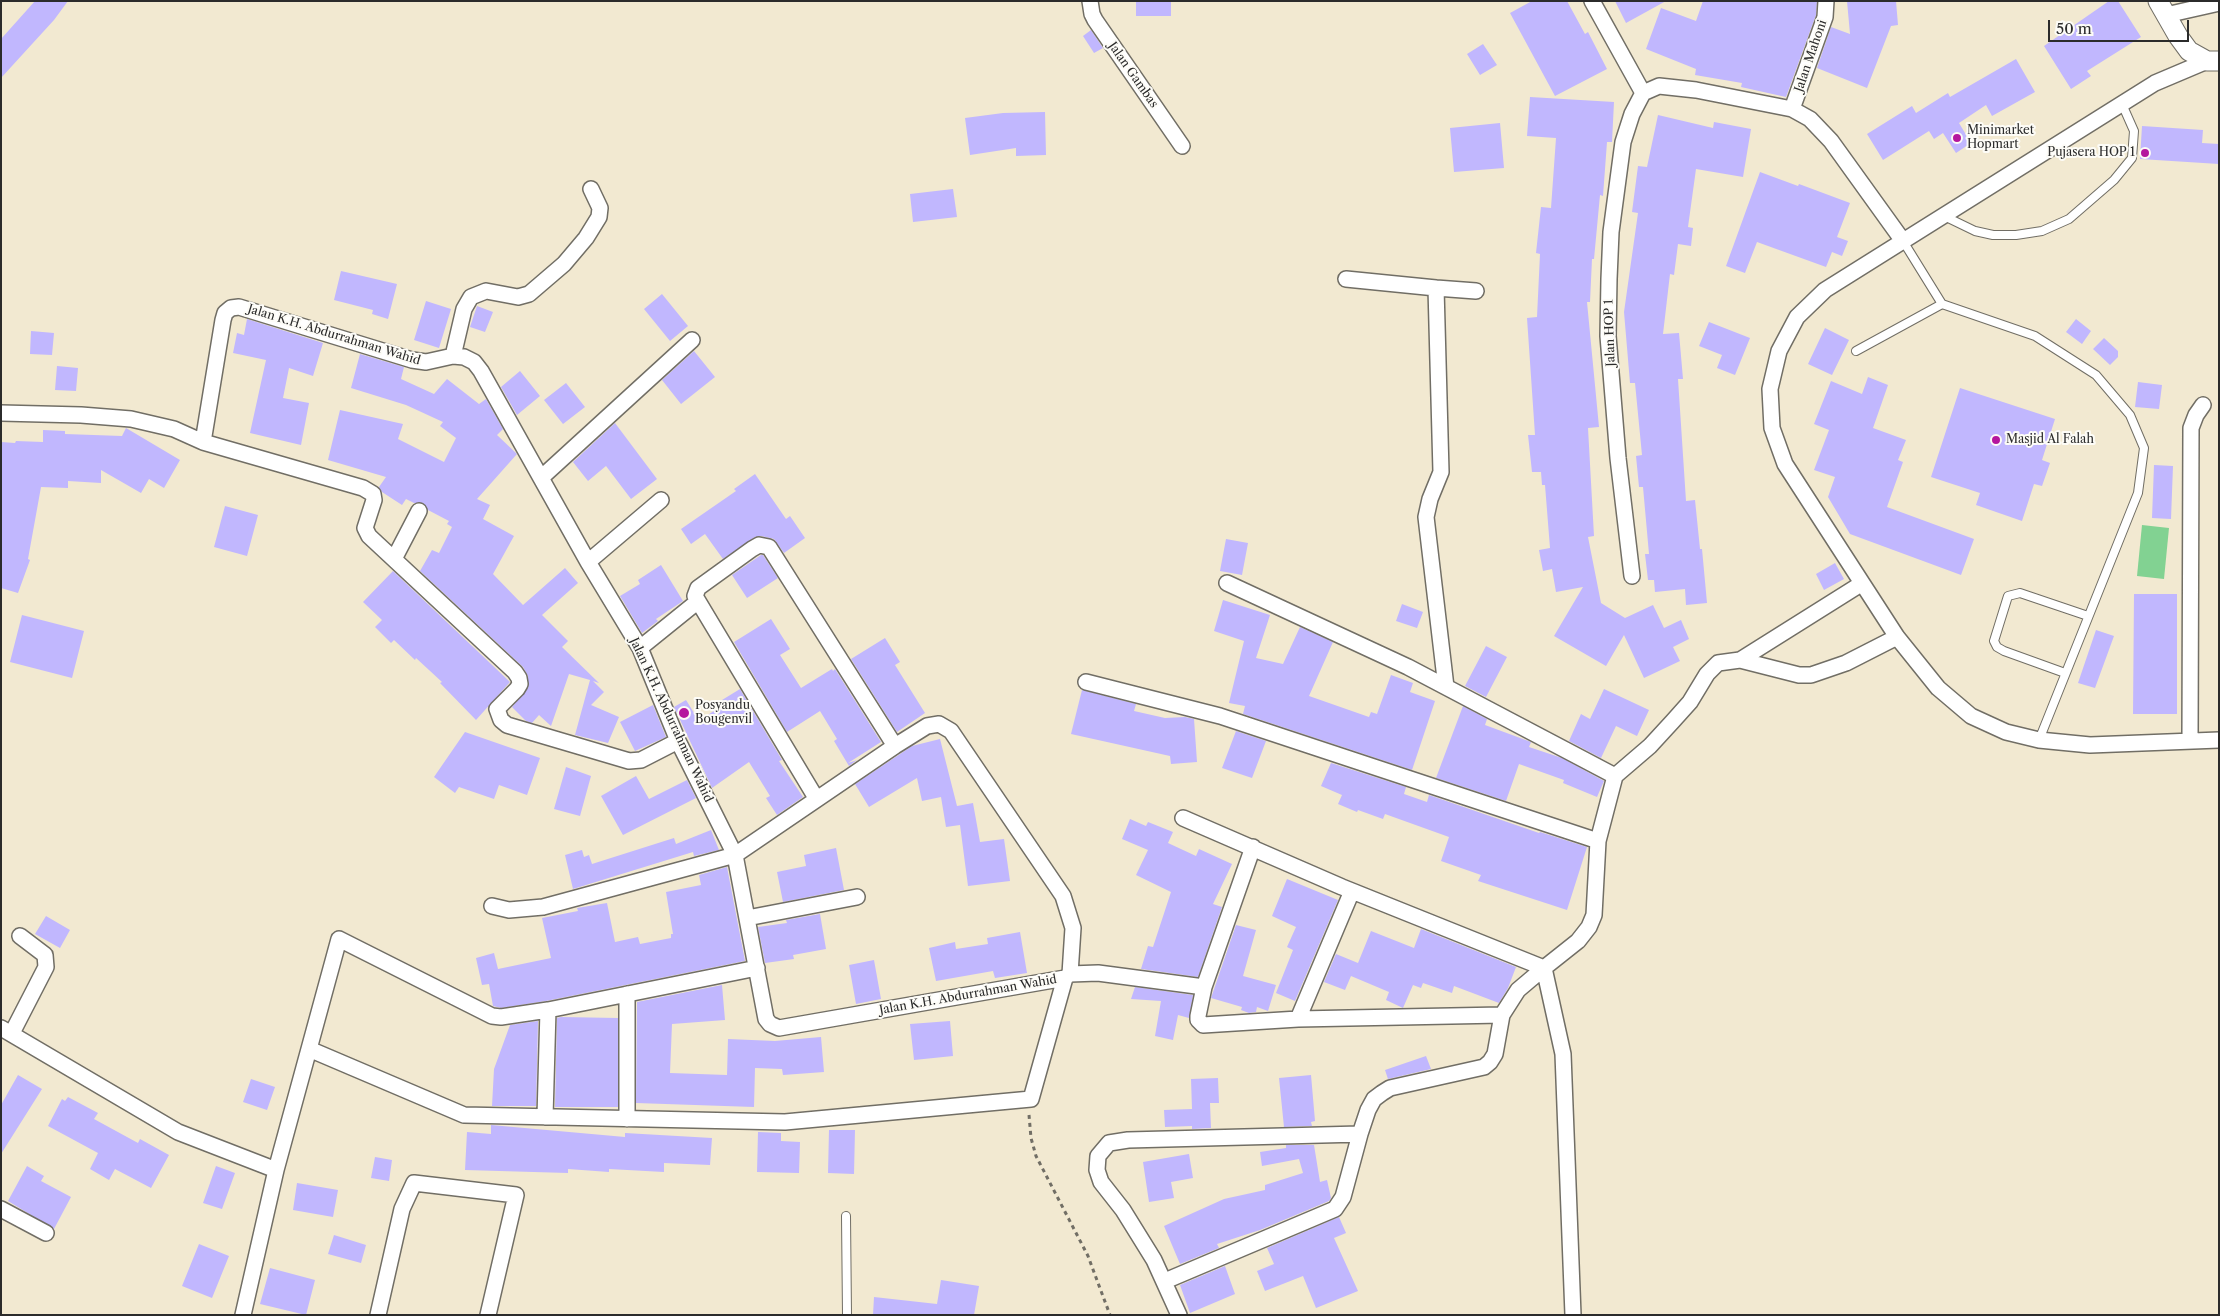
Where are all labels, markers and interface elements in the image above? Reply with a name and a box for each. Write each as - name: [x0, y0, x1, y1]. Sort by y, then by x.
- scale bar: [2050, 10, 2191, 42]
- street label: Jalan Mahoni: [1792, 18, 1830, 94]
- text: 50 m: [2056, 19, 2092, 38]
- street label: Jalan Gambas: [1105, 39, 1161, 111]
- place label: Minimarket Hopmart: [1967, 124, 2034, 152]
- marker: Minimarket Hopmart: [1951, 132, 1963, 144]
- place label: Pujasera HOP 1: [2047, 146, 2135, 160]
- marker: Pujasera HOP 1: [2139, 147, 2151, 159]
- street label: Jalan HOP 1: [1602, 299, 1618, 367]
- street label: Jalan K.H. Abdurrahman Wahid: [246, 302, 422, 368]
- place label: Masjid Al Falah: [2006, 433, 2094, 447]
- marker: Masjid Al Falah: [1990, 434, 2002, 446]
- street label: Jalan K.H. Abdurrahman Wahid: [626, 635, 716, 805]
- place label: Posyandu Bougenvil: [695, 699, 752, 727]
- marker: Posyandu Bougenvil: [677, 706, 691, 720]
- street label: Jalan K.H. Abdurrahman Wahid: [878, 972, 1058, 1018]

